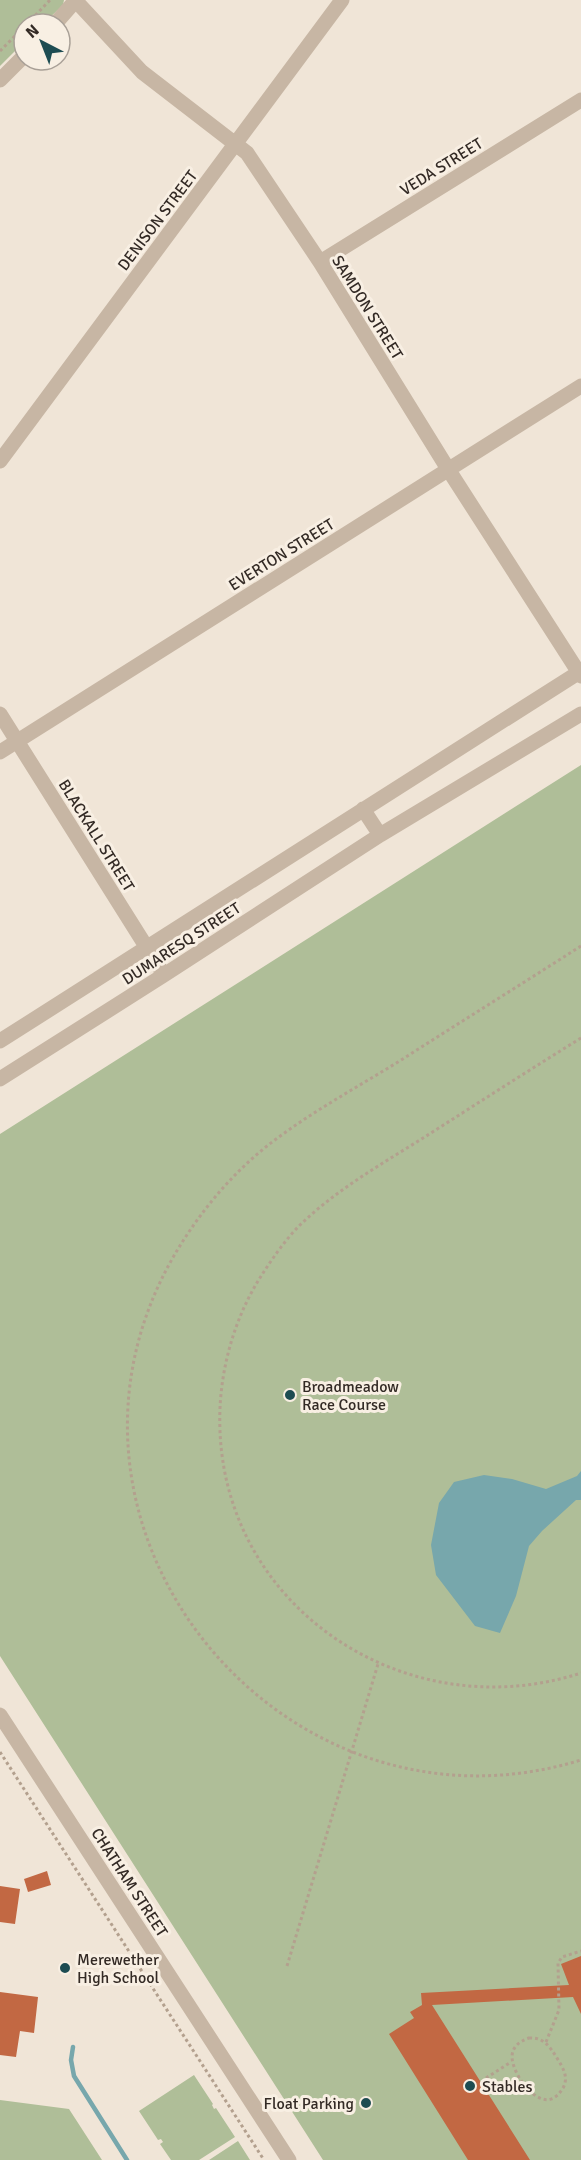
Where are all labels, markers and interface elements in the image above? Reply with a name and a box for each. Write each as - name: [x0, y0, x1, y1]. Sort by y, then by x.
- north arrow: [12, 12, 72, 72]
- text: N: [22, 20, 43, 43]
- street label: VEDA STREET: [397, 133, 487, 200]
- street label: DENISON STREET: [114, 166, 202, 275]
- street label: SAMDON STREET: [327, 252, 407, 363]
- street label: EVERTON STREET: [225, 514, 338, 595]
- street label: BLACKALL STREET: [54, 776, 139, 895]
- street label: DUMARESQ STREET: [119, 898, 245, 990]
- place label: Broadmeadow Race Course: [302, 1377, 399, 1415]
- marker: Broadmeadow Race Course: [283, 1388, 297, 1402]
- street label: CHATHAM STREET: [86, 1824, 172, 1941]
- place label: Merewether High School: [77, 1950, 160, 1988]
- marker: Merewether High School: [58, 1961, 72, 1975]
- place label: Stables: [482, 2077, 533, 2097]
- marker: Stables: [463, 2079, 477, 2093]
- place label: Float Parking: [264, 2094, 354, 2114]
- marker: Float Parking: [359, 2096, 373, 2110]

